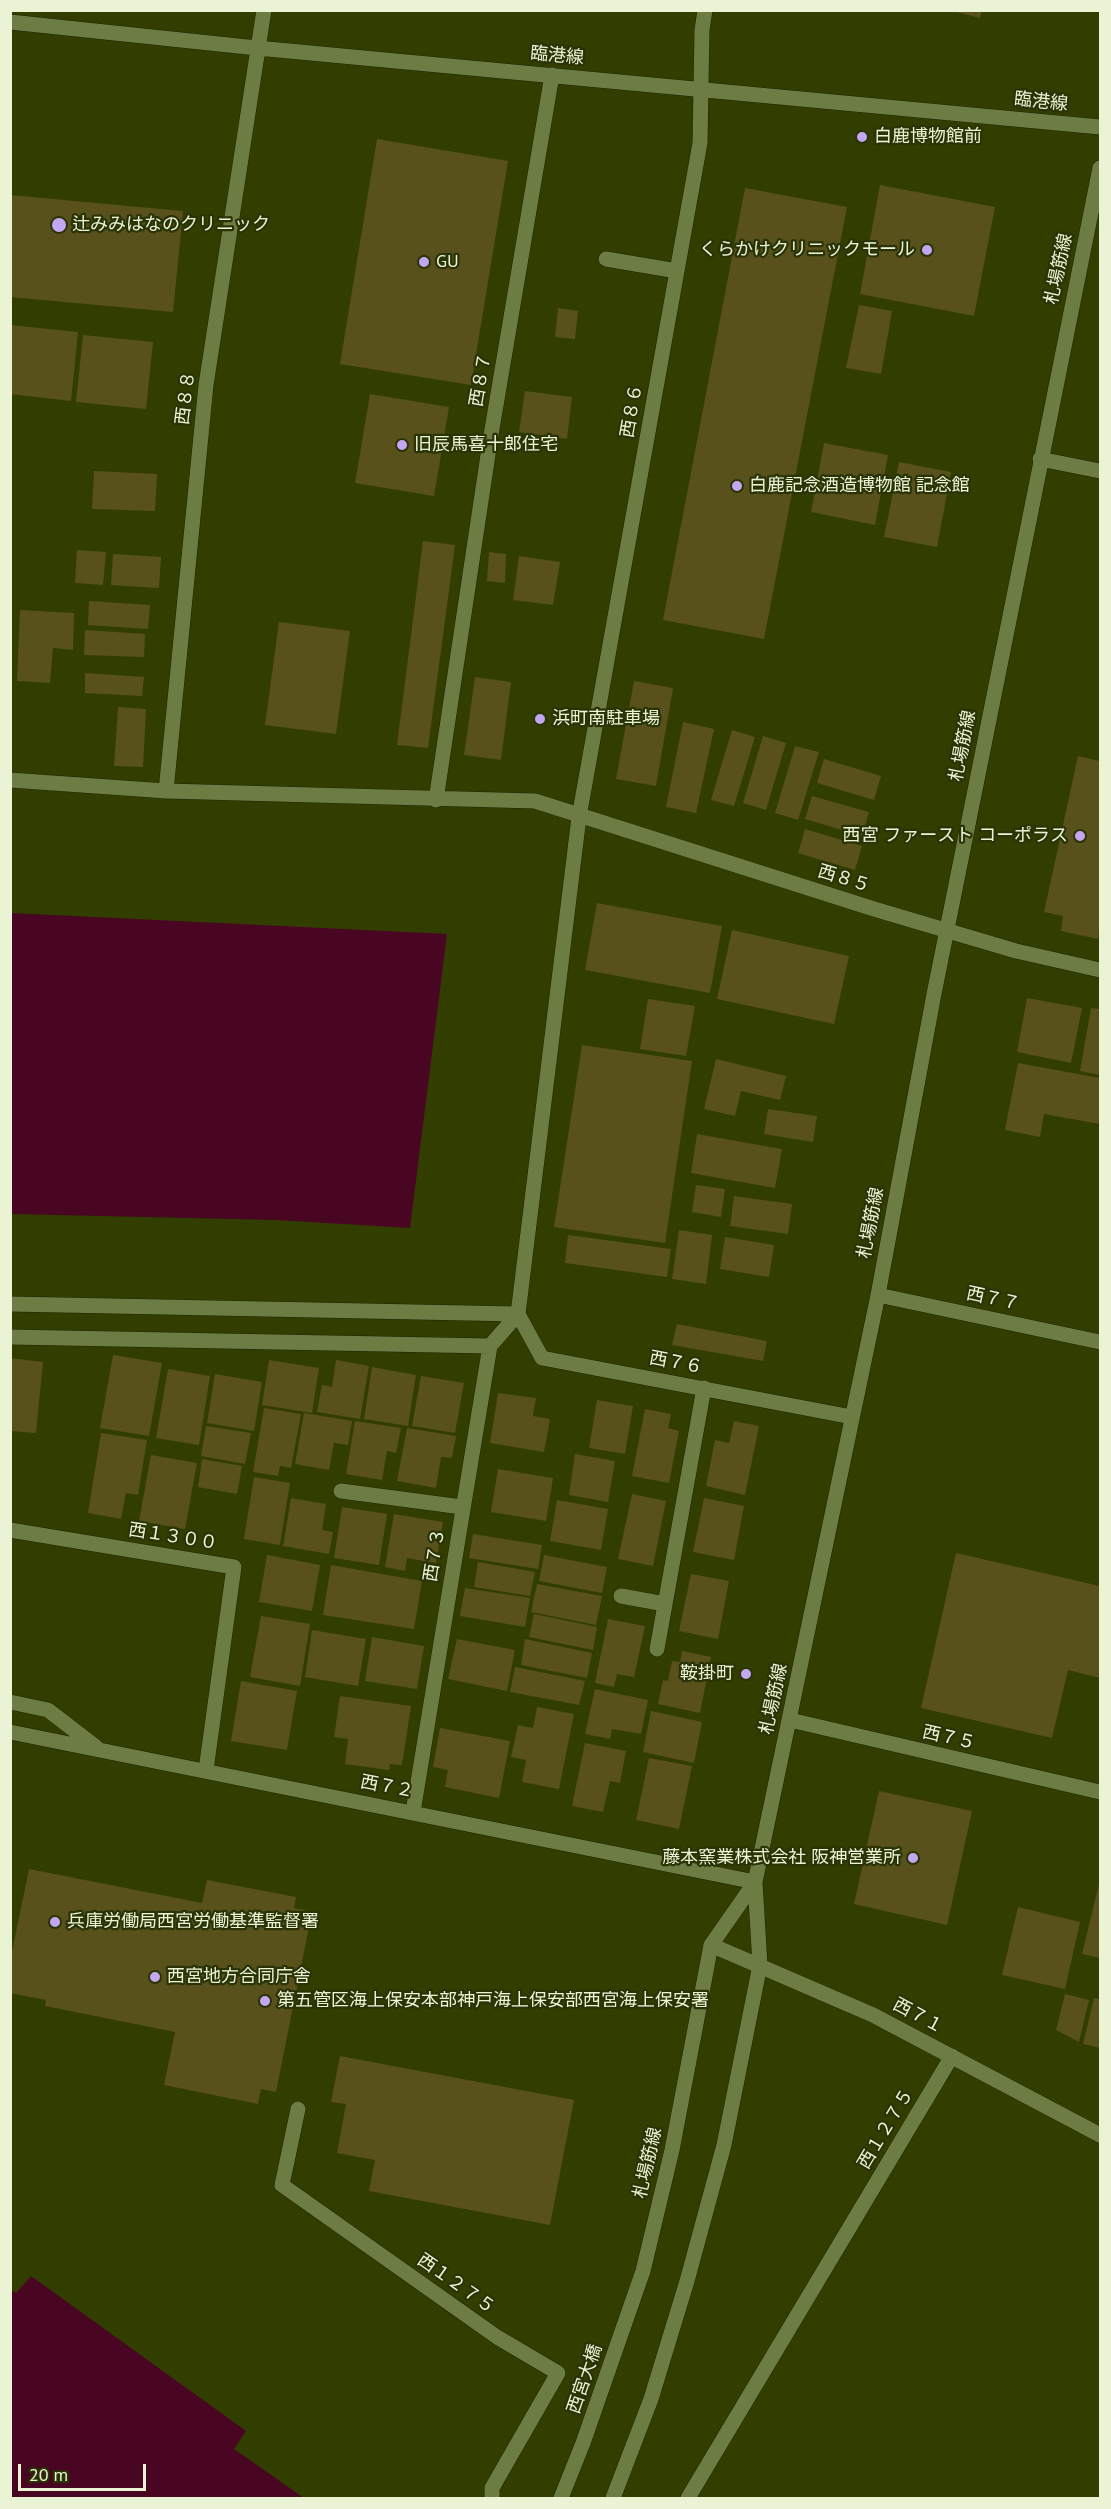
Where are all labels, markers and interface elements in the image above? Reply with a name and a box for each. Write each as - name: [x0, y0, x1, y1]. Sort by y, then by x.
- street label: 臨港線: [529, 43, 585, 69]
- street label: 臨港線: [1013, 88, 1069, 116]
- place label: 白鹿博物館前: [874, 126, 982, 148]
- marker: 白鹿博物館前: [855, 130, 869, 144]
- place label: 辻みみはなのクリニック: [72, 214, 270, 236]
- marker: 辻みみはなのクリニック: [50, 216, 68, 234]
- street label: 札場筋線: [1041, 232, 1077, 306]
- place label: くらかけクリニックモール: [699, 239, 915, 261]
- marker: くらかけクリニックモール: [920, 243, 934, 257]
- place label: GU: [436, 251, 459, 273]
- marker: GU: [417, 255, 431, 269]
- street label: 西８７: [466, 352, 496, 408]
- street label: 西８８: [172, 370, 200, 426]
- street label: 西８６: [617, 383, 647, 439]
- place label: 旧辰馬喜十郎住宅: [414, 434, 558, 456]
- marker: 旧辰馬喜十郎住宅: [395, 438, 409, 452]
- place label: 白鹿記念酒造博物館 記念館: [749, 475, 970, 497]
- marker: 白鹿記念酒造博物館 記念館: [730, 479, 744, 493]
- place label: 浜町南駐車場: [552, 708, 660, 730]
- street label: 札場筋線: [946, 709, 980, 783]
- marker: 浜町南駐車場: [533, 712, 547, 726]
- place label: 西宮 ファースト コーポラス: [842, 825, 1068, 847]
- marker: 西宮 ファースト コーポラス: [1073, 829, 1087, 843]
- street label: 西８５: [815, 861, 873, 897]
- street label: 札場筋線: [854, 1186, 888, 1260]
- street label: 西７７: [964, 1283, 1022, 1315]
- street label: 西７６: [647, 1347, 705, 1379]
- street label: 西１３００: [127, 1519, 219, 1555]
- street label: 西７３: [420, 1527, 450, 1583]
- street label: 札場筋線: [756, 1662, 792, 1736]
- place label: 鞍掛町: [680, 1663, 734, 1685]
- marker: 鞍掛町: [739, 1667, 753, 1681]
- street label: 西７５: [920, 1721, 978, 1755]
- street label: 西７２: [358, 1771, 416, 1803]
- place label: 藤本窯業株式会社 阪神営業所: [662, 1847, 901, 1869]
- marker: 藤本窯業株式会社 阪神営業所: [906, 1851, 920, 1865]
- place label: 兵庫労働局西宮労働基準監督署: [67, 1911, 319, 1933]
- marker: 兵庫労働局西宮労働基準監督署: [48, 1915, 62, 1929]
- place label: 西宮地方合同庁舎: [167, 1966, 311, 1988]
- marker: 西宮地方合同庁舎: [148, 1970, 162, 1984]
- place label: 第五管区海上保安本部神戸海上保安部西宮海上保安署: [277, 1990, 709, 2012]
- marker: 第五管区海上保安本部神戸海上保安部西宮海上保安署: [258, 1994, 272, 2008]
- street label: 西７１: [889, 1994, 947, 2038]
- street label: 西１２７５: [854, 2085, 918, 2173]
- street label: 札場筋線: [629, 2125, 667, 2201]
- street label: 西１２７５: [413, 2249, 499, 2319]
- street label: 西宮大橋: [563, 2341, 607, 2417]
- scale bar: [21, 2452, 148, 2490]
- text: 20 m: [29, 2463, 68, 2486]

